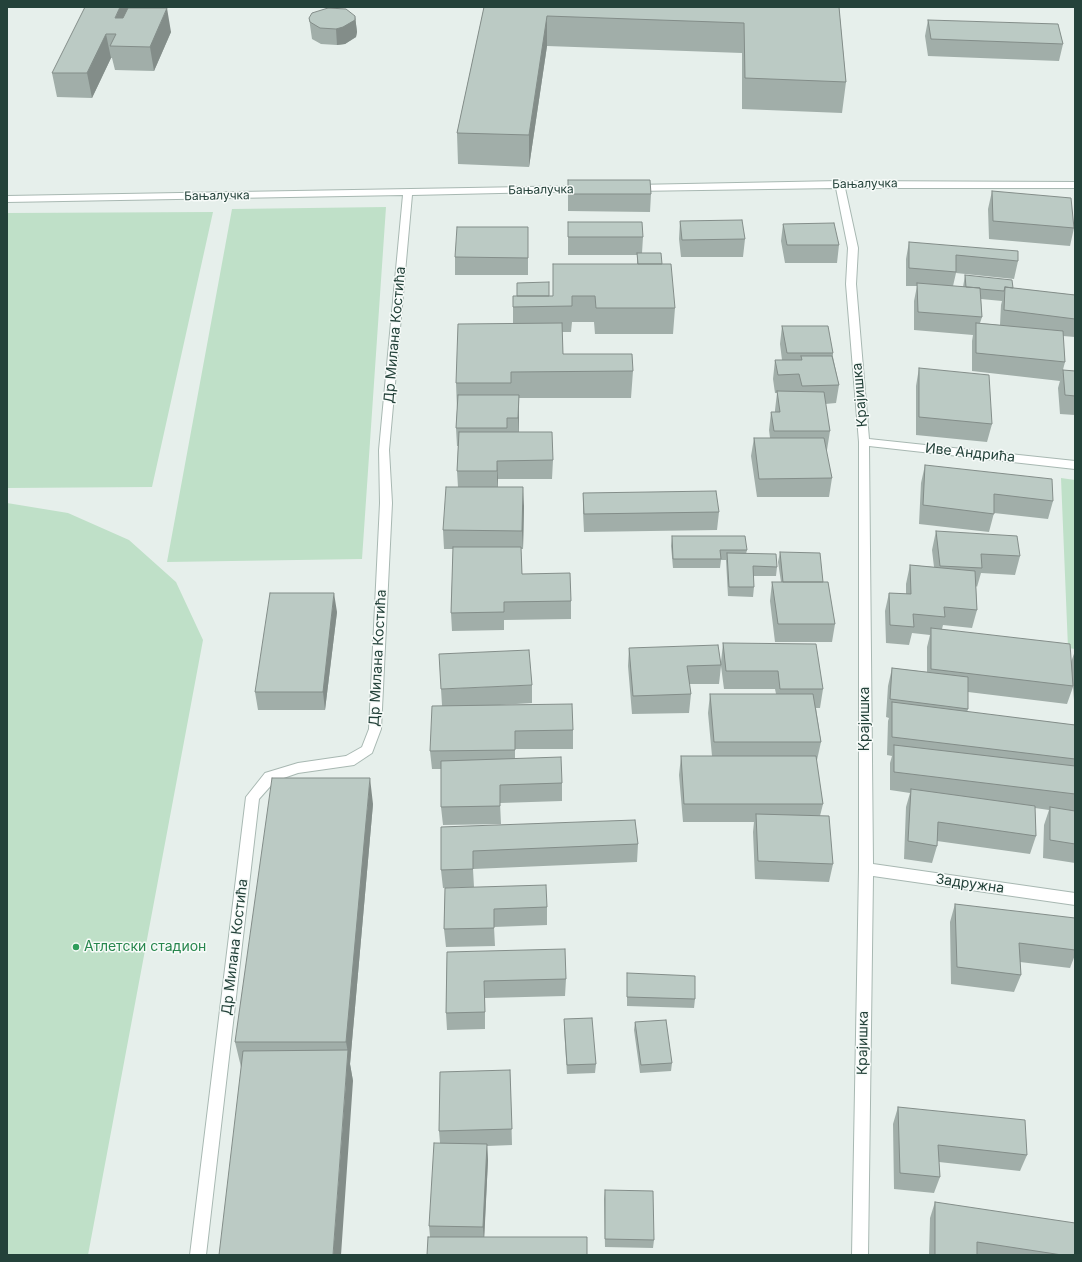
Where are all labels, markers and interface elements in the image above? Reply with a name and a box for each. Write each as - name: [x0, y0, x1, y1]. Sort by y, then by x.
- street label: Бањалучка: [832, 176, 898, 192]
- street label: Бањалучка: [508, 182, 574, 198]
- street label: Бањалучка: [184, 188, 250, 204]
- street label: Др Милана Костића: [381, 266, 409, 404]
- street label: Крајишка: [849, 362, 871, 428]
- street label: Иве Андрића: [924, 440, 1016, 466]
- street label: Др Милана Костића: [366, 589, 390, 727]
- street label: Крајишка: [857, 687, 873, 751]
- street label: Задружна: [935, 871, 1005, 897]
- street label: Др Милана Костића: [218, 878, 252, 1016]
- place label: Атлетски стадион: [84, 939, 206, 955]
- marker: Атлетски стадион: [71, 942, 81, 952]
- street label: Крајишка: [854, 1011, 872, 1075]

